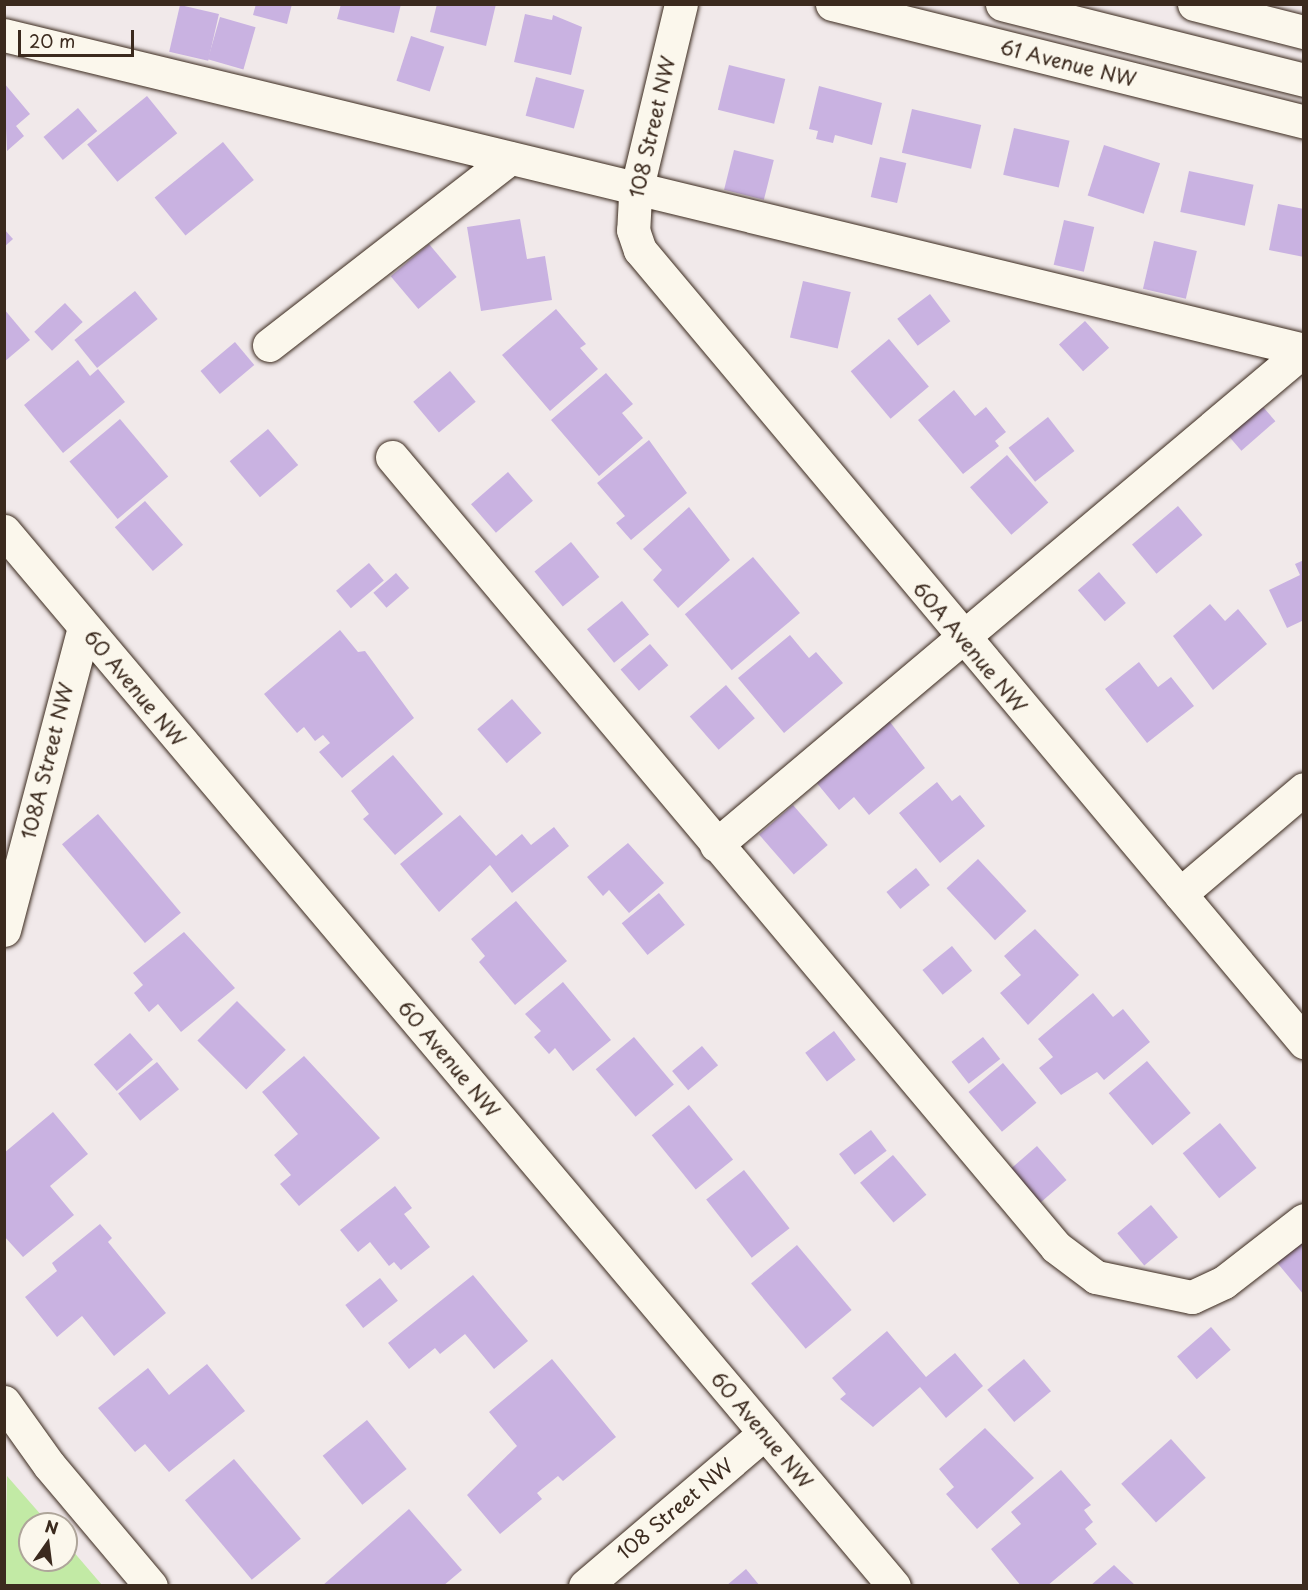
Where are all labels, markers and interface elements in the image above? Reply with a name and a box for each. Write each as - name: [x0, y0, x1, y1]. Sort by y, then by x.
- scale bar: [21, 18, 136, 56]
- text: 20 m: [29, 27, 75, 54]
- street label: 61 Avenue NW: [997, 34, 1139, 92]
- street label: 108 Street NW: [624, 54, 680, 200]
- street label: 60A Avenue NW: [909, 577, 1031, 717]
- street label: 60 Avenue NW: [79, 624, 191, 752]
- street label: 108A Street NW: [16, 681, 78, 841]
- street label: 60 Avenue NW: [393, 995, 505, 1123]
- street label: 60 Avenue NW: [706, 1366, 818, 1494]
- street label: 108 Street NW: [612, 1453, 738, 1565]
- north arrow: [18, 1512, 78, 1572]
- text: N: [43, 1513, 61, 1540]

